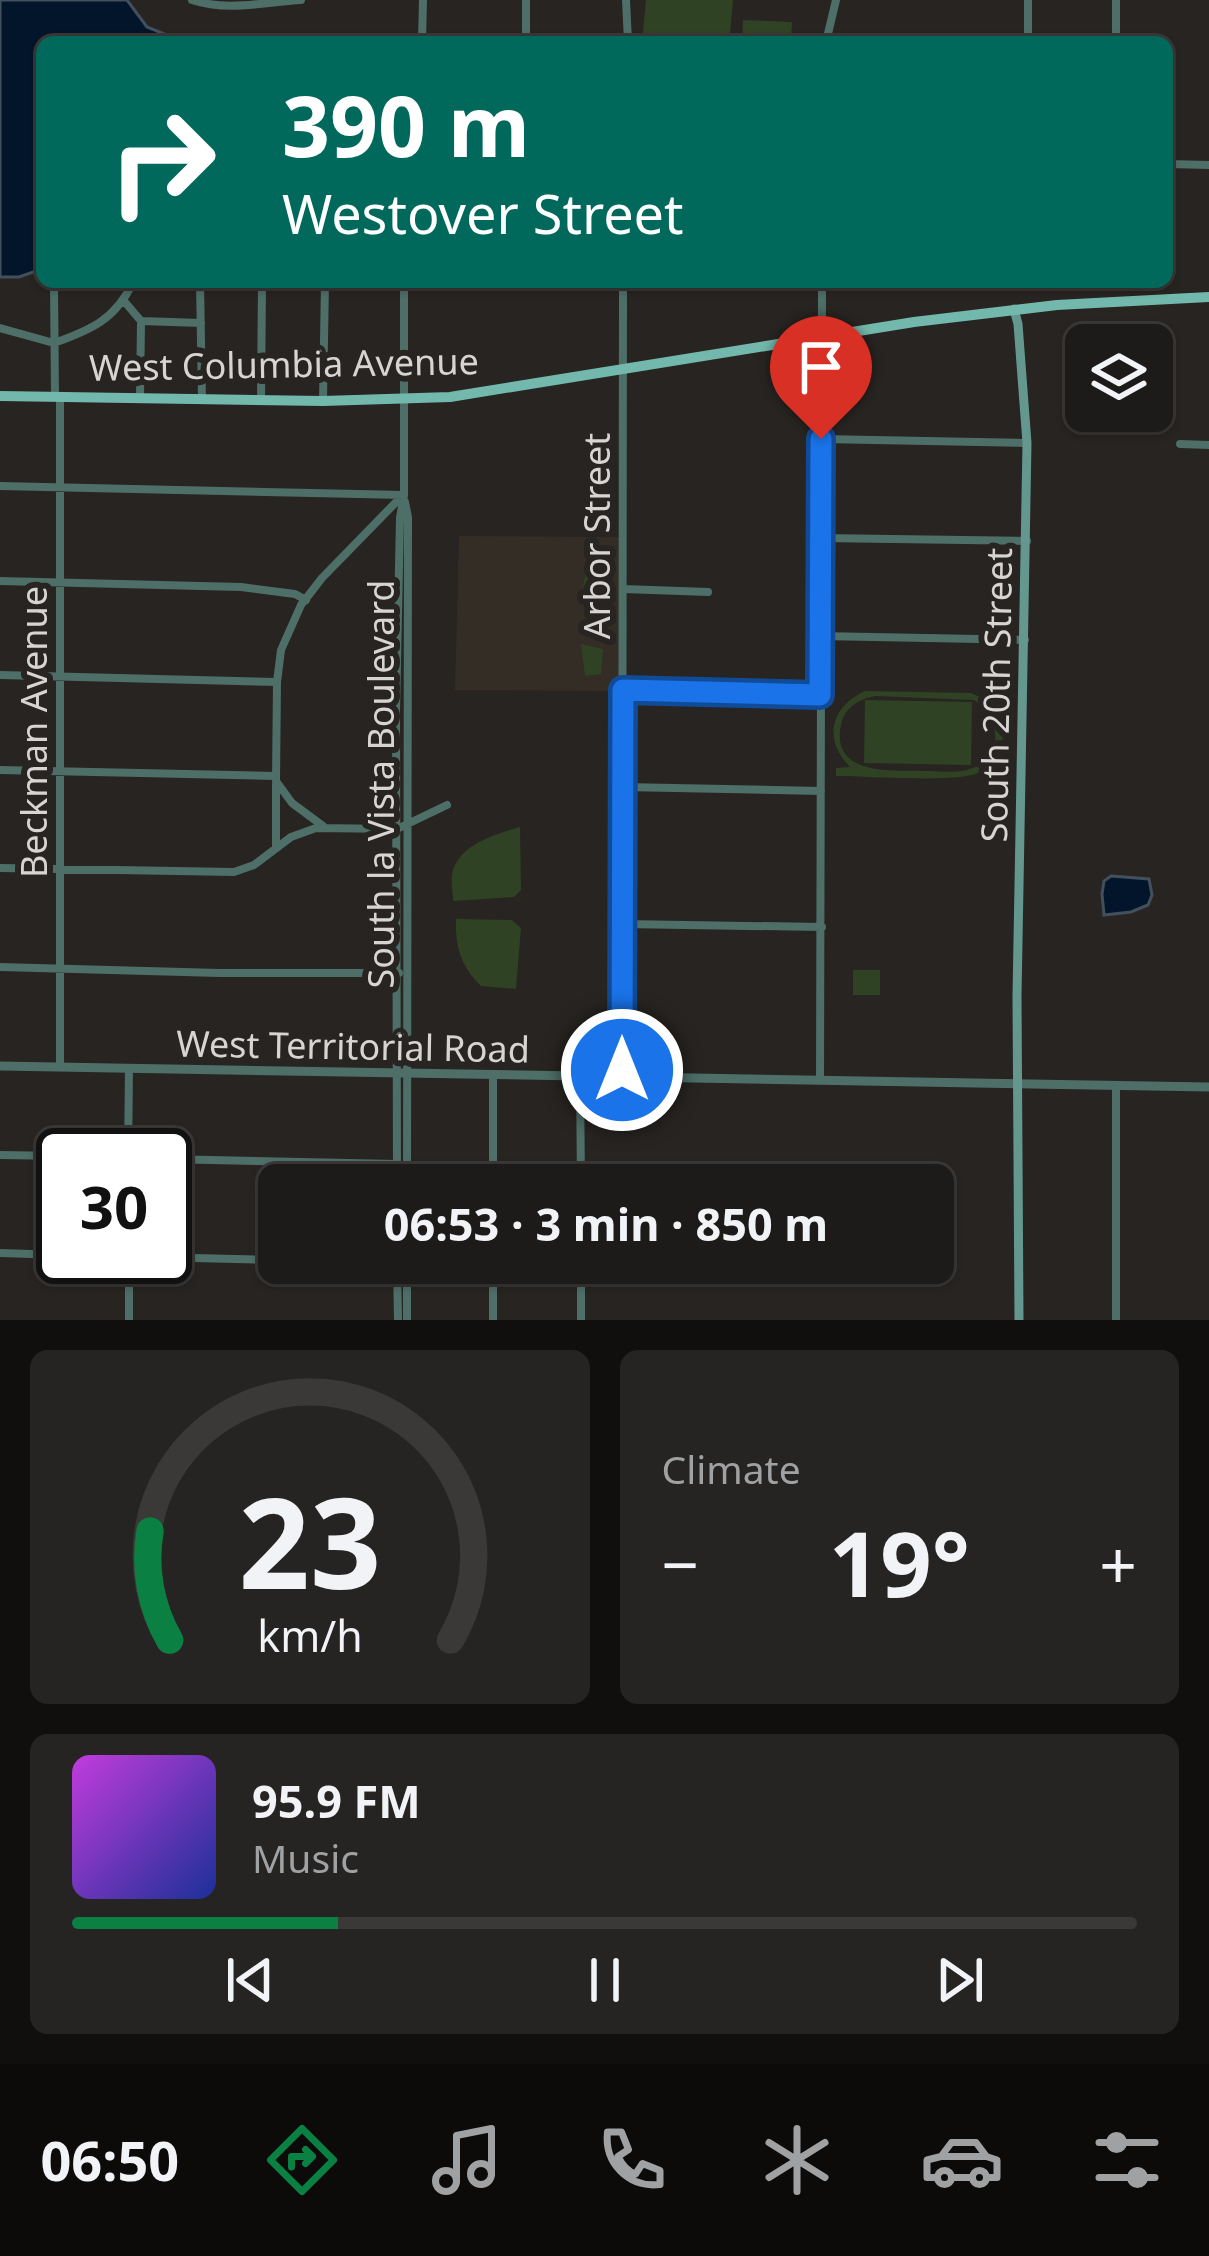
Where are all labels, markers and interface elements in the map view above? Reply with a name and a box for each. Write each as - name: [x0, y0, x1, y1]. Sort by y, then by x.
- text: 390 m: [282, 67, 530, 182]
- icon: right: [84, 84, 240, 240]
- text: Westover Street: [282, 176, 684, 250]
- pin: [770, 316, 872, 439]
- map controls: [1065, 324, 1173, 432]
- button: layers: [1065, 324, 1173, 432]
- icon: arrive: [788, 334, 854, 400]
- street label: West Columbia Avenue: [89, 336, 479, 392]
- street label: Arbor Street: [572, 433, 621, 639]
- street label: South 20th Street: [969, 547, 1023, 843]
- street label: South la Vista Boulevard: [356, 580, 405, 989]
- street label: Beckman Avenue: [9, 586, 58, 878]
- position arrow: [559, 1007, 685, 1133]
- street label: West Territorial Road: [176, 1018, 530, 1074]
- speed limit sign: 30: [36, 1128, 192, 1284]
- text: 06:53 · 3 min · 850 m: [384, 1193, 828, 1254]
- text: Climate: [662, 1442, 801, 1495]
- text: 23: [238, 1456, 381, 1626]
- text: 19°: [829, 1501, 970, 1623]
- text: −: [662, 1518, 699, 1608]
- text: +: [1099, 1518, 1137, 1608]
- text: km/h: [257, 1606, 362, 1665]
- text: 95.9 FM: [252, 1770, 421, 1831]
- text: Music: [252, 1831, 359, 1884]
- icon: previous: [217, 1947, 283, 2013]
- icon: pause: [572, 1947, 638, 2013]
- icon: next: [927, 1947, 993, 2013]
- icon: directions: [260, 2118, 344, 2202]
- icon: music: [425, 2118, 509, 2202]
- icon: phone: [590, 2118, 674, 2202]
- icon: climate: [755, 2118, 839, 2202]
- icon: car: [920, 2118, 1004, 2202]
- icon: filters: [1085, 2118, 1169, 2202]
- text: 06:50: [40, 2123, 179, 2197]

